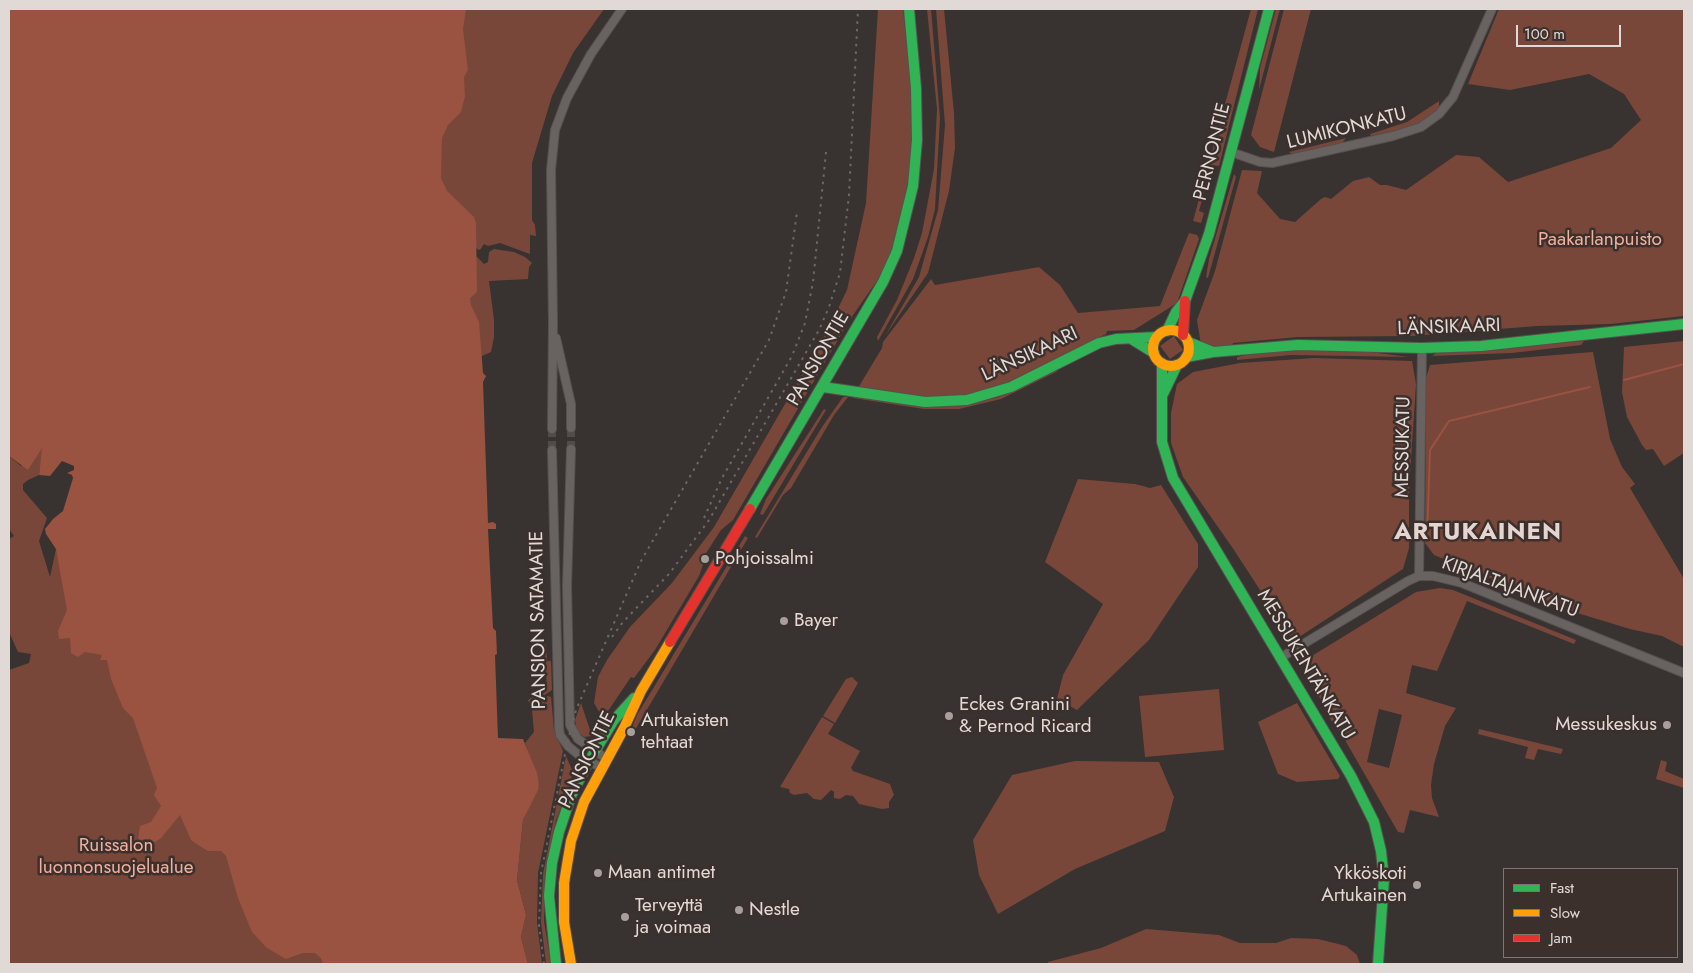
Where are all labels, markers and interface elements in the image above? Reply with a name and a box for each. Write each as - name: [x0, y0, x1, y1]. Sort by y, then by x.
- scale bar: [1518, 15, 1623, 47]
- text: 100 m: [1524, 23, 1565, 45]
- street label: PERNONTIE: [1190, 101, 1236, 203]
- street label: LUMIKONKATU: [1285, 103, 1409, 155]
- park label: Paakarlanpuisto: [1538, 229, 1662, 251]
- street label: PANSIONTIE: [783, 308, 855, 410]
- street label: LÄNSIKAARI: [1397, 315, 1501, 341]
- street label: LÄNSIKAARI: [978, 323, 1082, 387]
- street label: MESSUKATU: [1392, 396, 1416, 498]
- district label: ARTUKAINEN: [1393, 519, 1563, 547]
- street label: PANSION SATAMATIE: [526, 531, 552, 709]
- place label: Pohjoissalmi: [715, 548, 814, 570]
- marker: Pohjoissalmi: [699, 553, 711, 565]
- street label: KIRJALTAJANKATU: [1438, 553, 1582, 623]
- street label: MESSUKENTÄNKATU: [1251, 586, 1359, 744]
- place label: Bayer: [794, 610, 838, 632]
- marker: Bayer: [778, 615, 790, 627]
- place label: Eckes Granini & Pernod Ricard: [959, 694, 1092, 738]
- street label: PANSIONTIE: [555, 708, 621, 812]
- place label: Artukaisten tehtaat: [641, 710, 729, 754]
- marker: Eckes Granini & Pernod Ricard: [943, 710, 955, 722]
- place label: Messukeskus: [1555, 714, 1657, 736]
- marker: Messukeskus: [1661, 719, 1673, 731]
- marker: Artukaisten tehtaat: [625, 726, 637, 738]
- park label: Ruissalon luonnonsuojelualue: [38, 835, 194, 879]
- place label: Maan antimet: [608, 862, 715, 884]
- place label: Ykköskoti Artukainen: [1321, 863, 1407, 907]
- marker: Maan antimet: [592, 867, 604, 879]
- legend: [1503, 868, 1678, 958]
- text: Fast: [1550, 877, 1574, 899]
- marker: Ykköskoti Artukainen: [1411, 879, 1423, 891]
- place label: Terveyttä ja voimaa: [635, 895, 711, 939]
- place label: Nestle: [749, 899, 800, 921]
- text: Slow: [1550, 902, 1580, 924]
- marker: Nestle: [733, 904, 745, 916]
- marker: Terveyttä ja voimaa: [619, 911, 631, 923]
- text: Jam: [1550, 927, 1573, 949]

